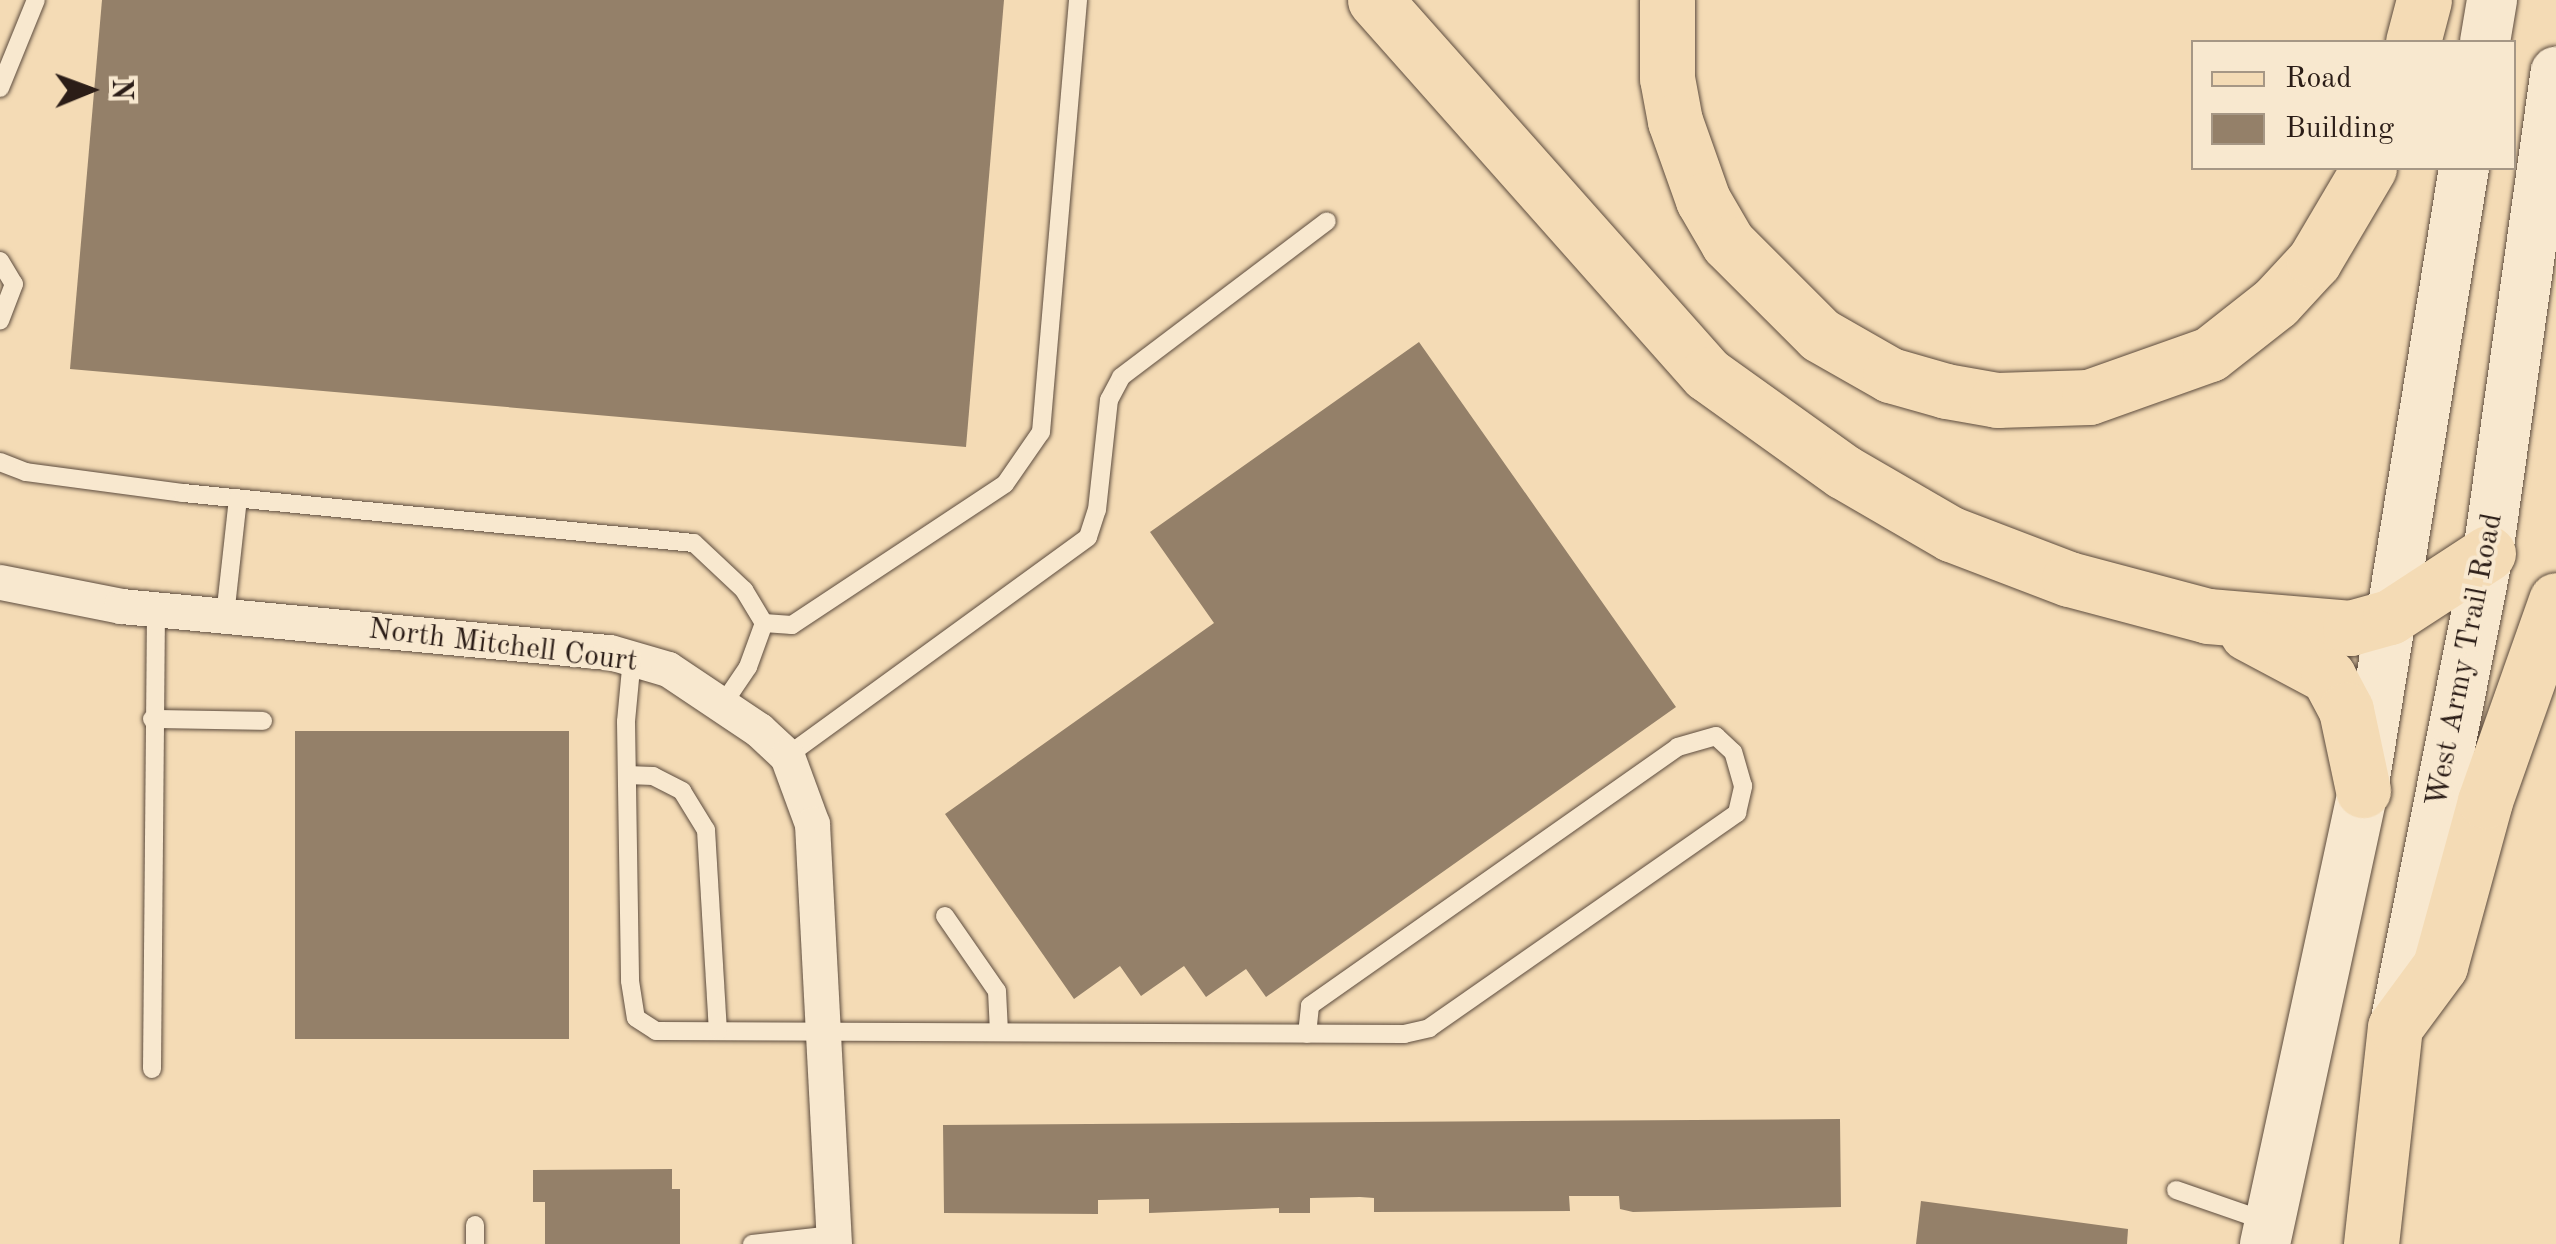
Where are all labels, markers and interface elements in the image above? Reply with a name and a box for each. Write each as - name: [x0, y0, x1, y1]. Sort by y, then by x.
- north arrow: [40, 40, 140, 140]
- legend: [2191, 40, 2516, 170]
- text: Road: [2285, 64, 2352, 94]
- text: N: [106, 79, 134, 100]
- text: Building: [2285, 114, 2394, 144]
- street label: West Army Trail Road: [2419, 510, 2511, 810]
- street label: North Mitchell Court: [366, 612, 640, 680]

